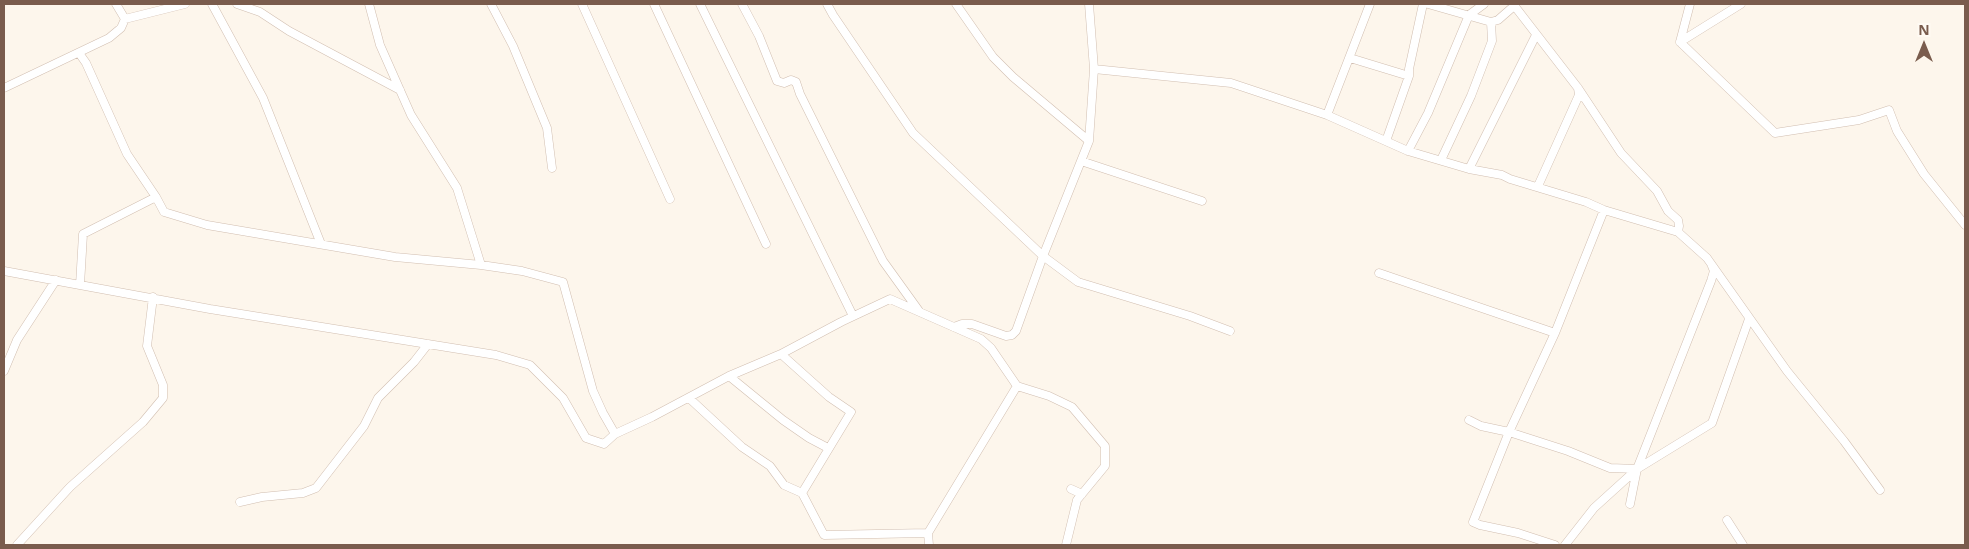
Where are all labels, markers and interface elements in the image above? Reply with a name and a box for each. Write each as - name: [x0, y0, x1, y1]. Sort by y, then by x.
- north arrow: [1899, 20, 1949, 70]
- text: N: [1918, 20, 1930, 39]

